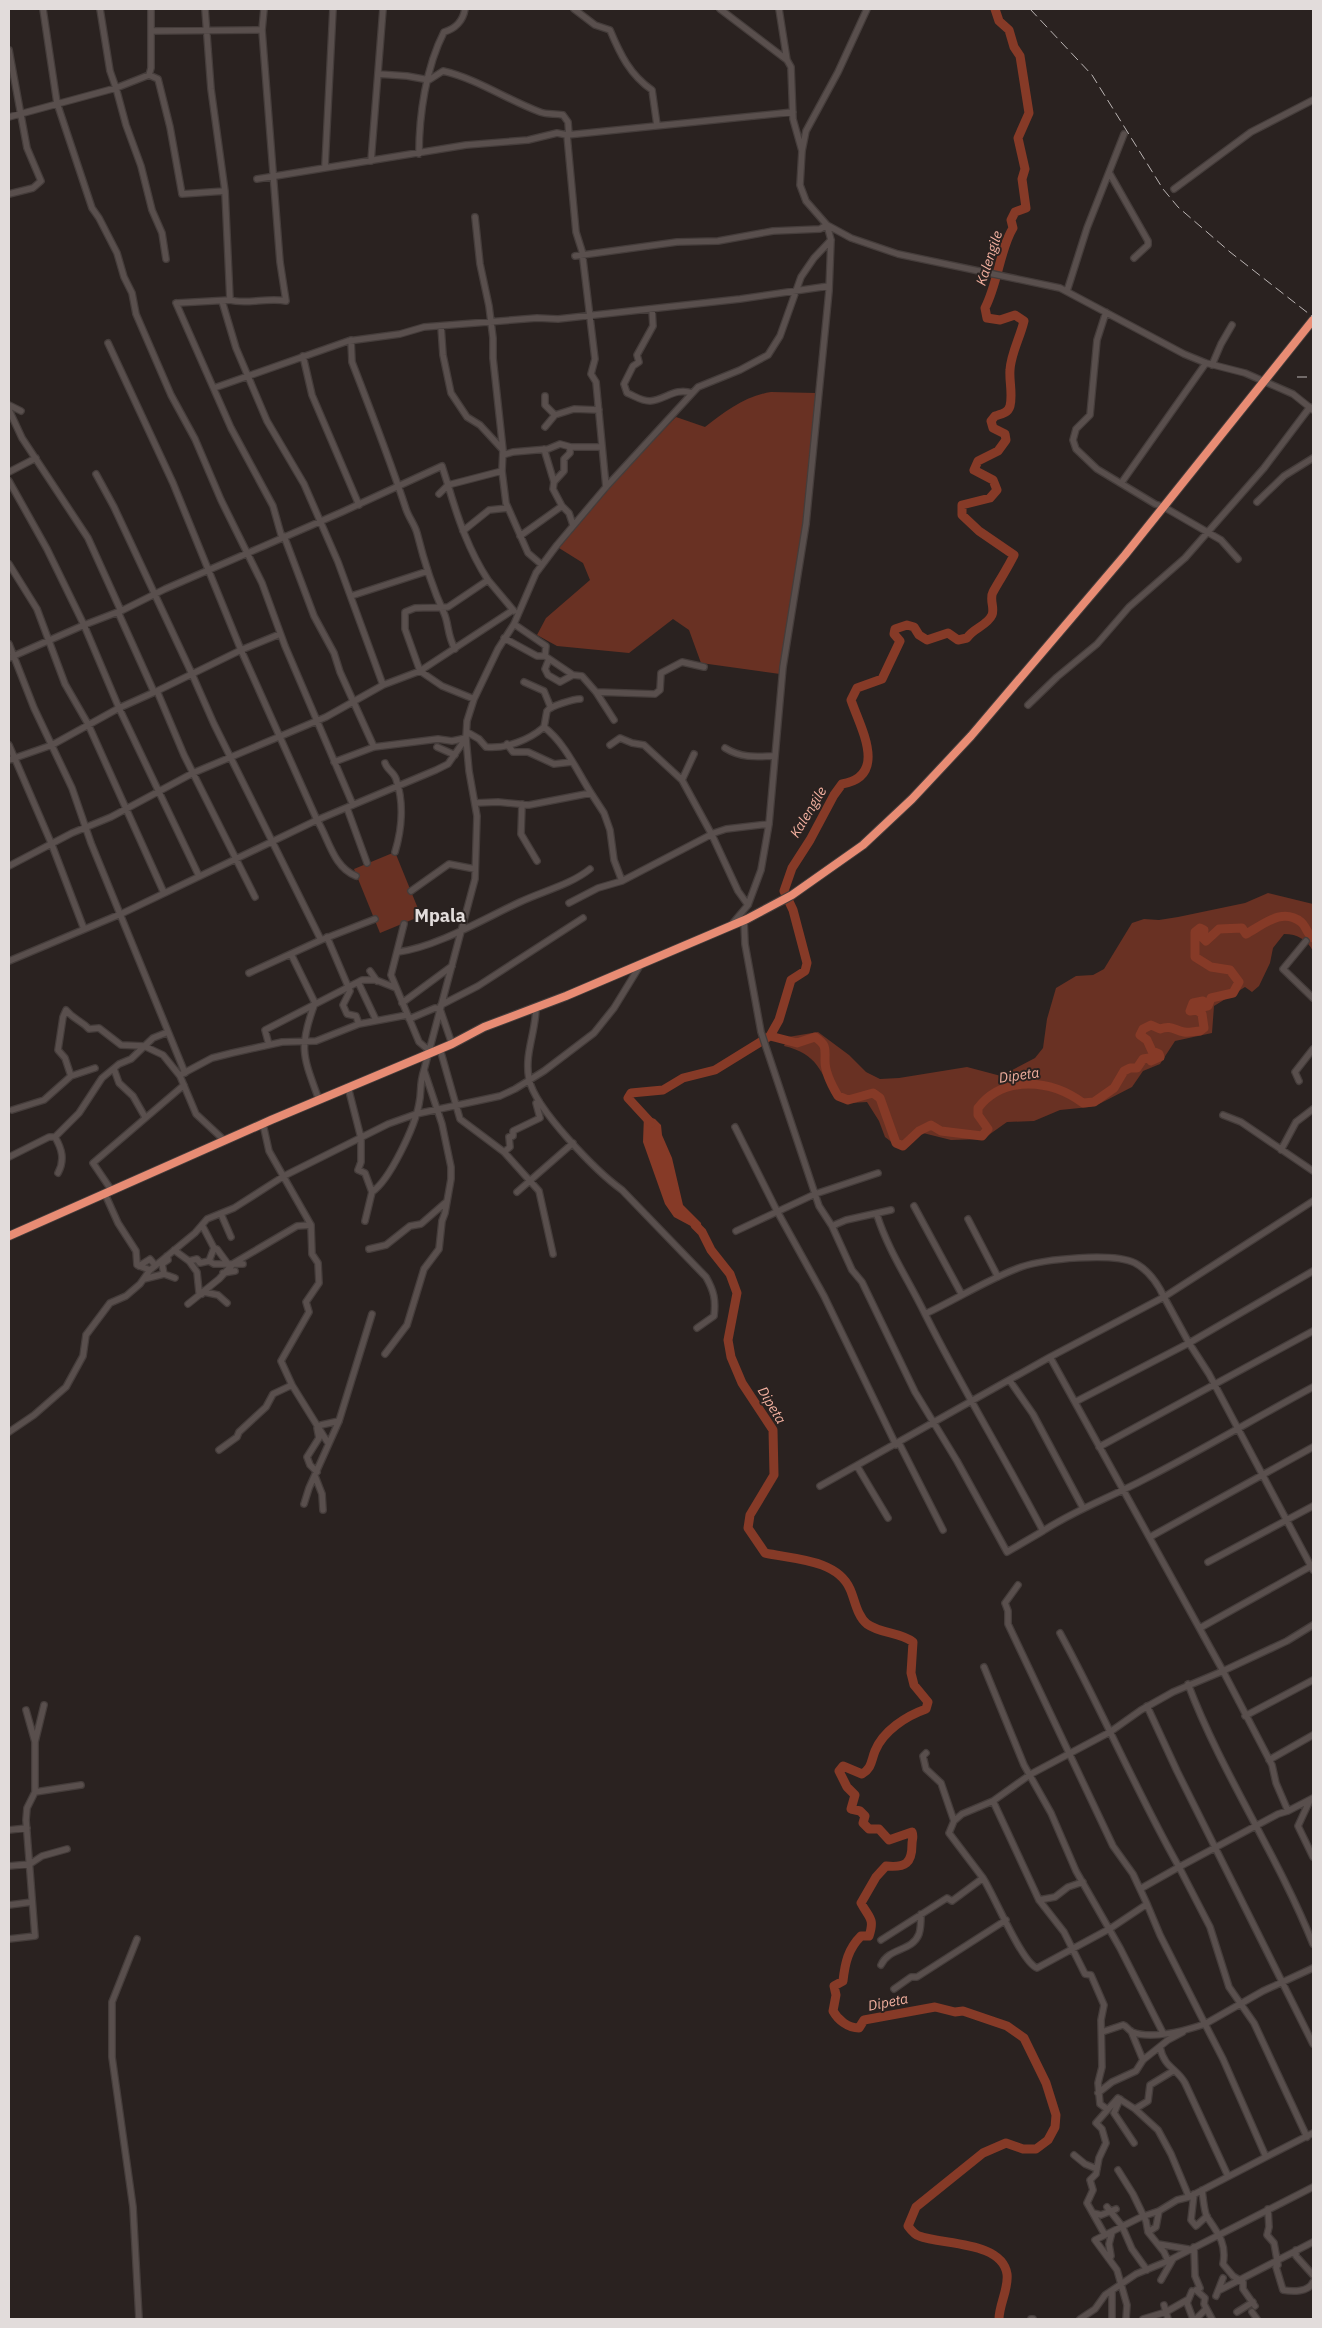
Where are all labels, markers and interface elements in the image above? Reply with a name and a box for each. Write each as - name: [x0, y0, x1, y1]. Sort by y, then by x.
- water label: Kalengile: [972, 228, 1006, 288]
- water label: Kalengile: [786, 783, 830, 841]
- district label: Mpala: [414, 904, 466, 927]
- water label: Dipeta: [998, 1063, 1040, 1087]
- water label: Dipeta: [754, 1383, 790, 1427]
- water label: Dipeta: [866, 1989, 910, 2015]

